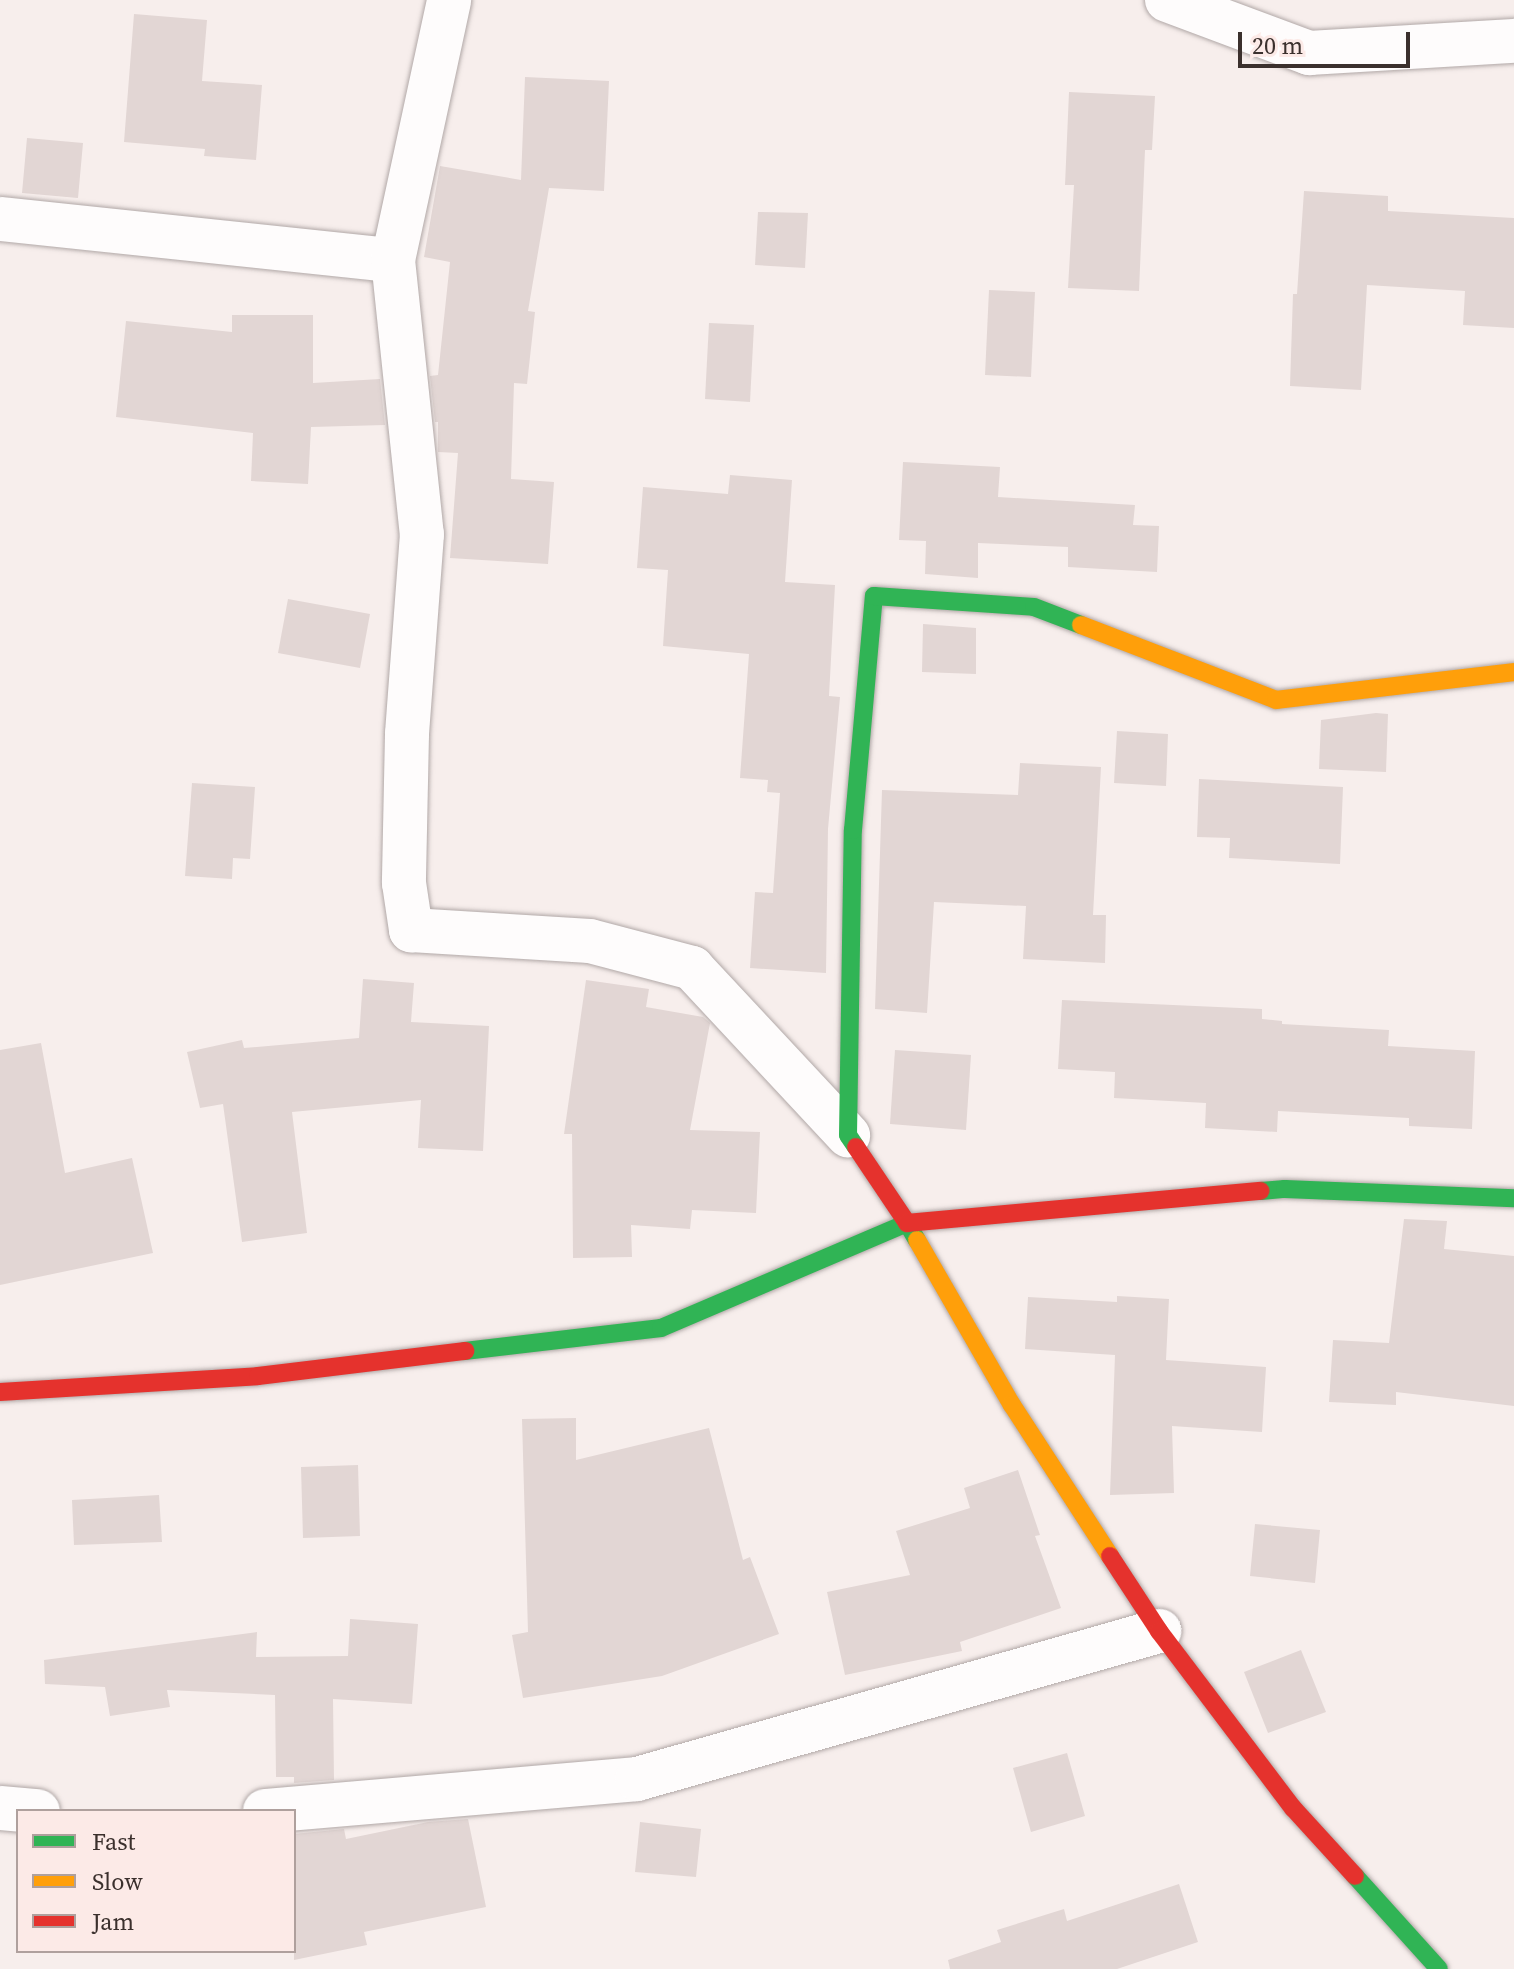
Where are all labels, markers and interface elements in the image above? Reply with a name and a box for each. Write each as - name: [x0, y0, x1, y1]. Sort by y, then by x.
- scale bar: [1242, 16, 1414, 66]
- text: 20 m: [1252, 29, 1303, 62]
- legend: [16, 1809, 296, 1953]
- text: Fast: [92, 1825, 135, 1858]
- text: Slow: [92, 1865, 143, 1898]
- text: Jam: [92, 1905, 134, 1938]

